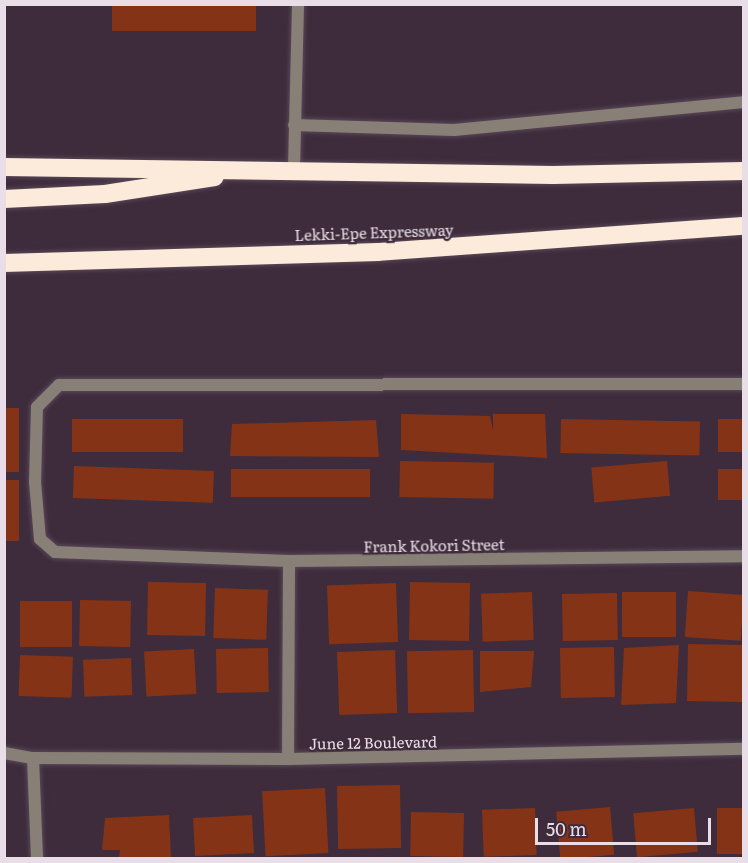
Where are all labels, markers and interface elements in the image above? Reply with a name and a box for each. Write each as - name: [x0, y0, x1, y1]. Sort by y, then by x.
- street label: Lekki-Epe Expressway: [294, 220, 454, 244]
- street label: Frank Kokori Street: [363, 535, 505, 555]
- street label: June 12 Boulevard: [309, 732, 437, 752]
- scale bar: [538, 806, 714, 844]
- text: 50 m: [546, 815, 587, 842]

